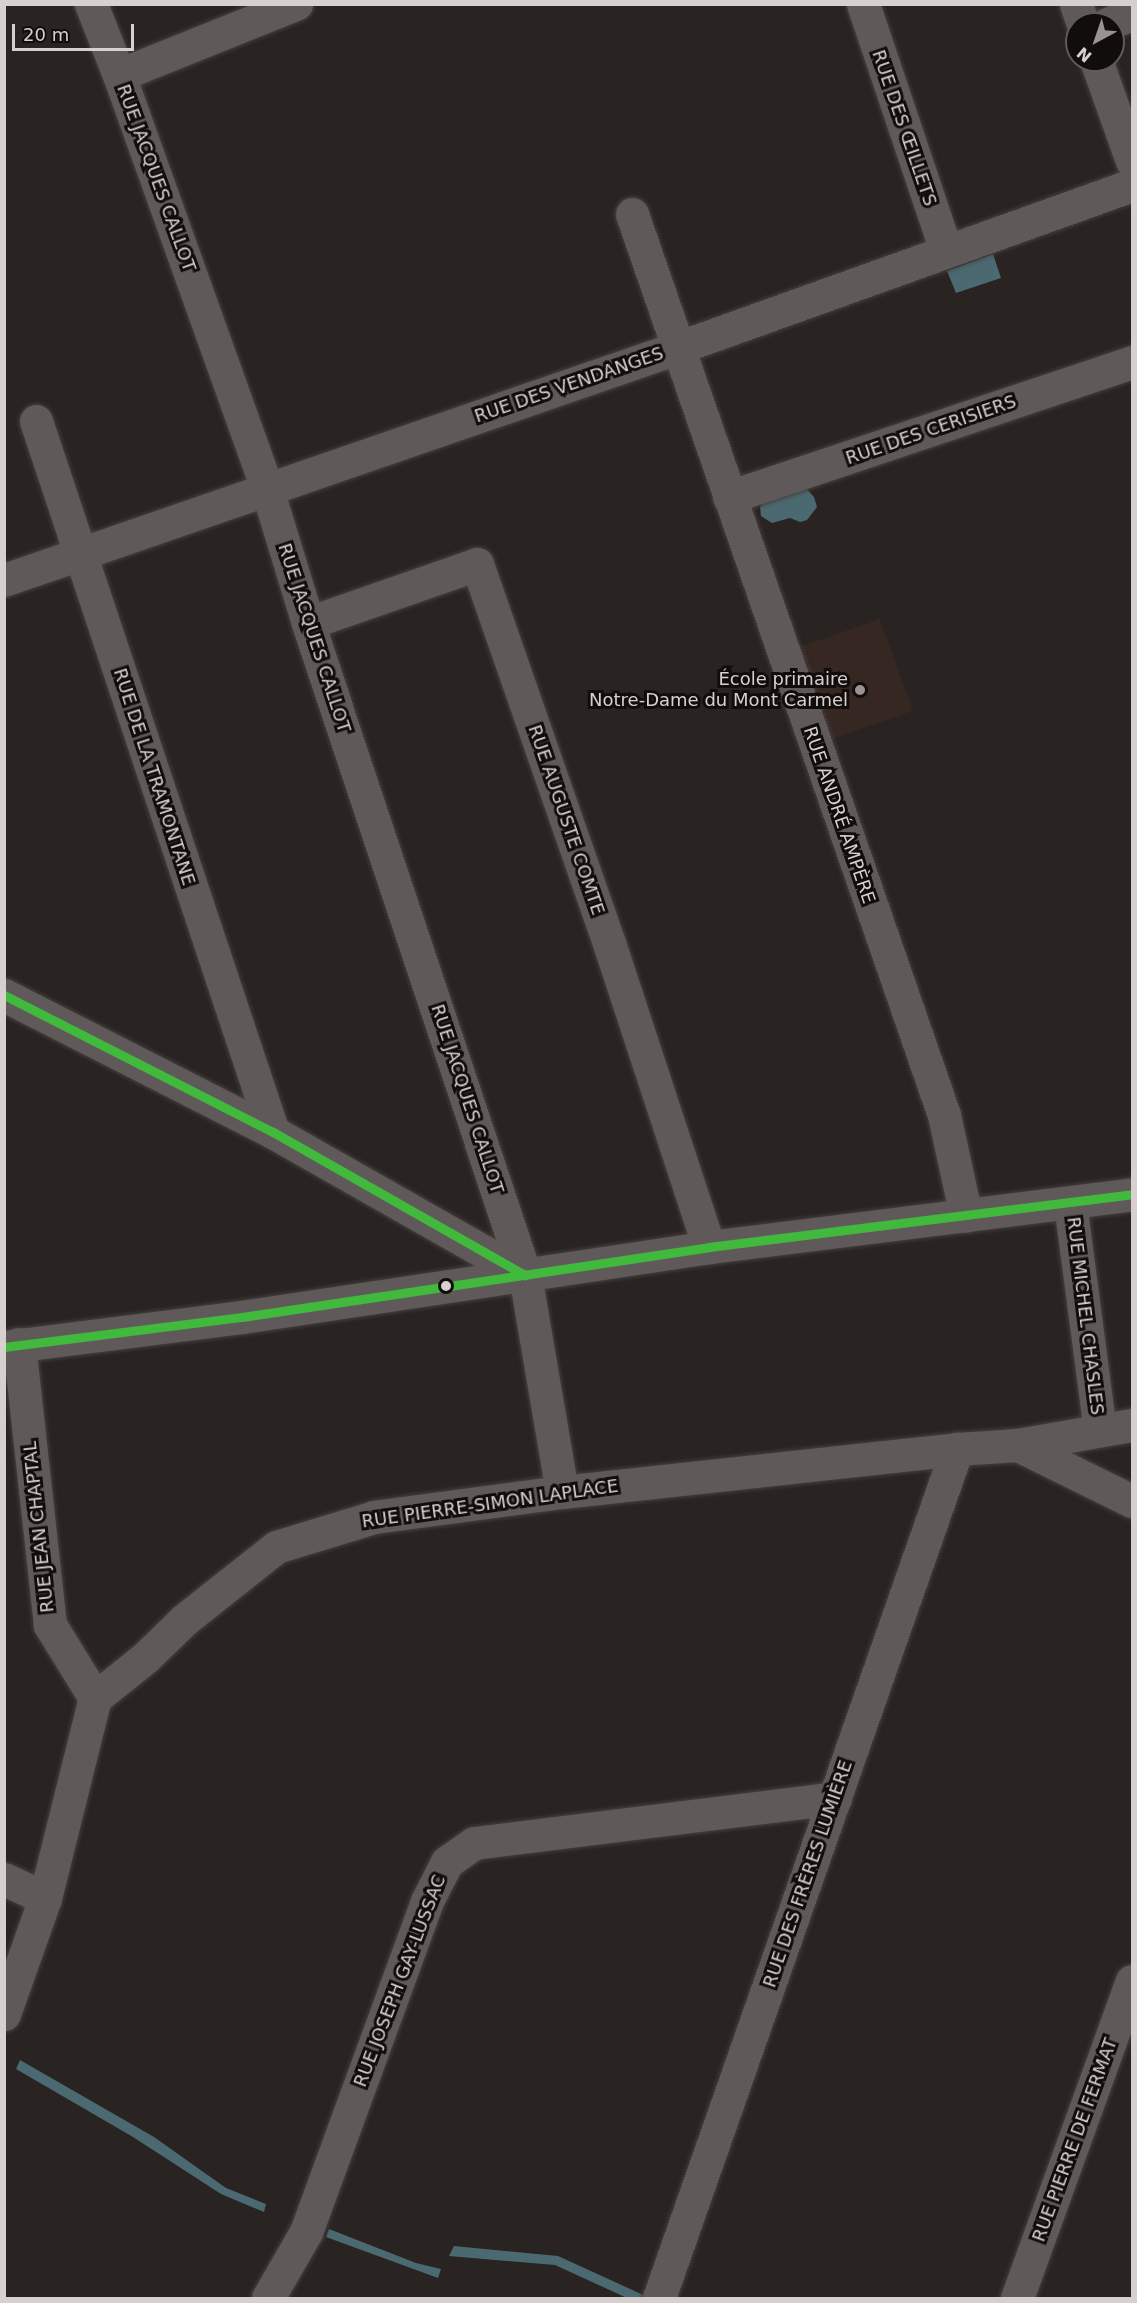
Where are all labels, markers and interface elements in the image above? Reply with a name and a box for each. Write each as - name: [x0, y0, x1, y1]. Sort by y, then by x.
- scale bar: [15, 12, 136, 50]
- north arrow: [1065, 12, 1125, 72]
- text: 20 m: [23, 24, 69, 45]
- text: N: [1073, 43, 1096, 66]
- street label: RUE DES ŒILLETS: [867, 47, 941, 209]
- street label: RUE JACQUES CALLOT: [112, 81, 200, 275]
- street label: RUE DES VENDANGES: [472, 342, 666, 428]
- street label: RUE DES CERISIERS: [843, 391, 1019, 469]
- street label: RUE JACQUES CALLOT: [273, 541, 355, 735]
- street label: RUE DE LA TRAMONTANE: [109, 666, 199, 888]
- place label: École primaire Notre-Dame du Mont Carmel: [589, 669, 848, 712]
- marker: École primaire Notre-Dame du Mont Carmel: [853, 683, 867, 697]
- street label: RUE AUGUSTE COMTE: [523, 722, 609, 918]
- street label: RUE ANDRÉ AMPÈRE: [799, 724, 879, 906]
- street label: RUE JACQUES CALLOT: [426, 1002, 508, 1196]
- street label: RUE MICHEL CHASLES: [1062, 1216, 1108, 1416]
- unlabelled marker: [440, 1280, 452, 1292]
- street label: RUE JEAN CHAPTAL: [19, 1440, 59, 1614]
- street label: RUE PIERRE-SIMON LAPLACE: [360, 1475, 620, 1533]
- street label: RUE DES FRÈRES LUMIÈRE: [759, 1758, 857, 1990]
- street label: RUE JOSEPH GAY-LUSSAC: [350, 1872, 450, 2090]
- street label: RUE PIERRE DE FERMAT: [1028, 2035, 1122, 2245]

